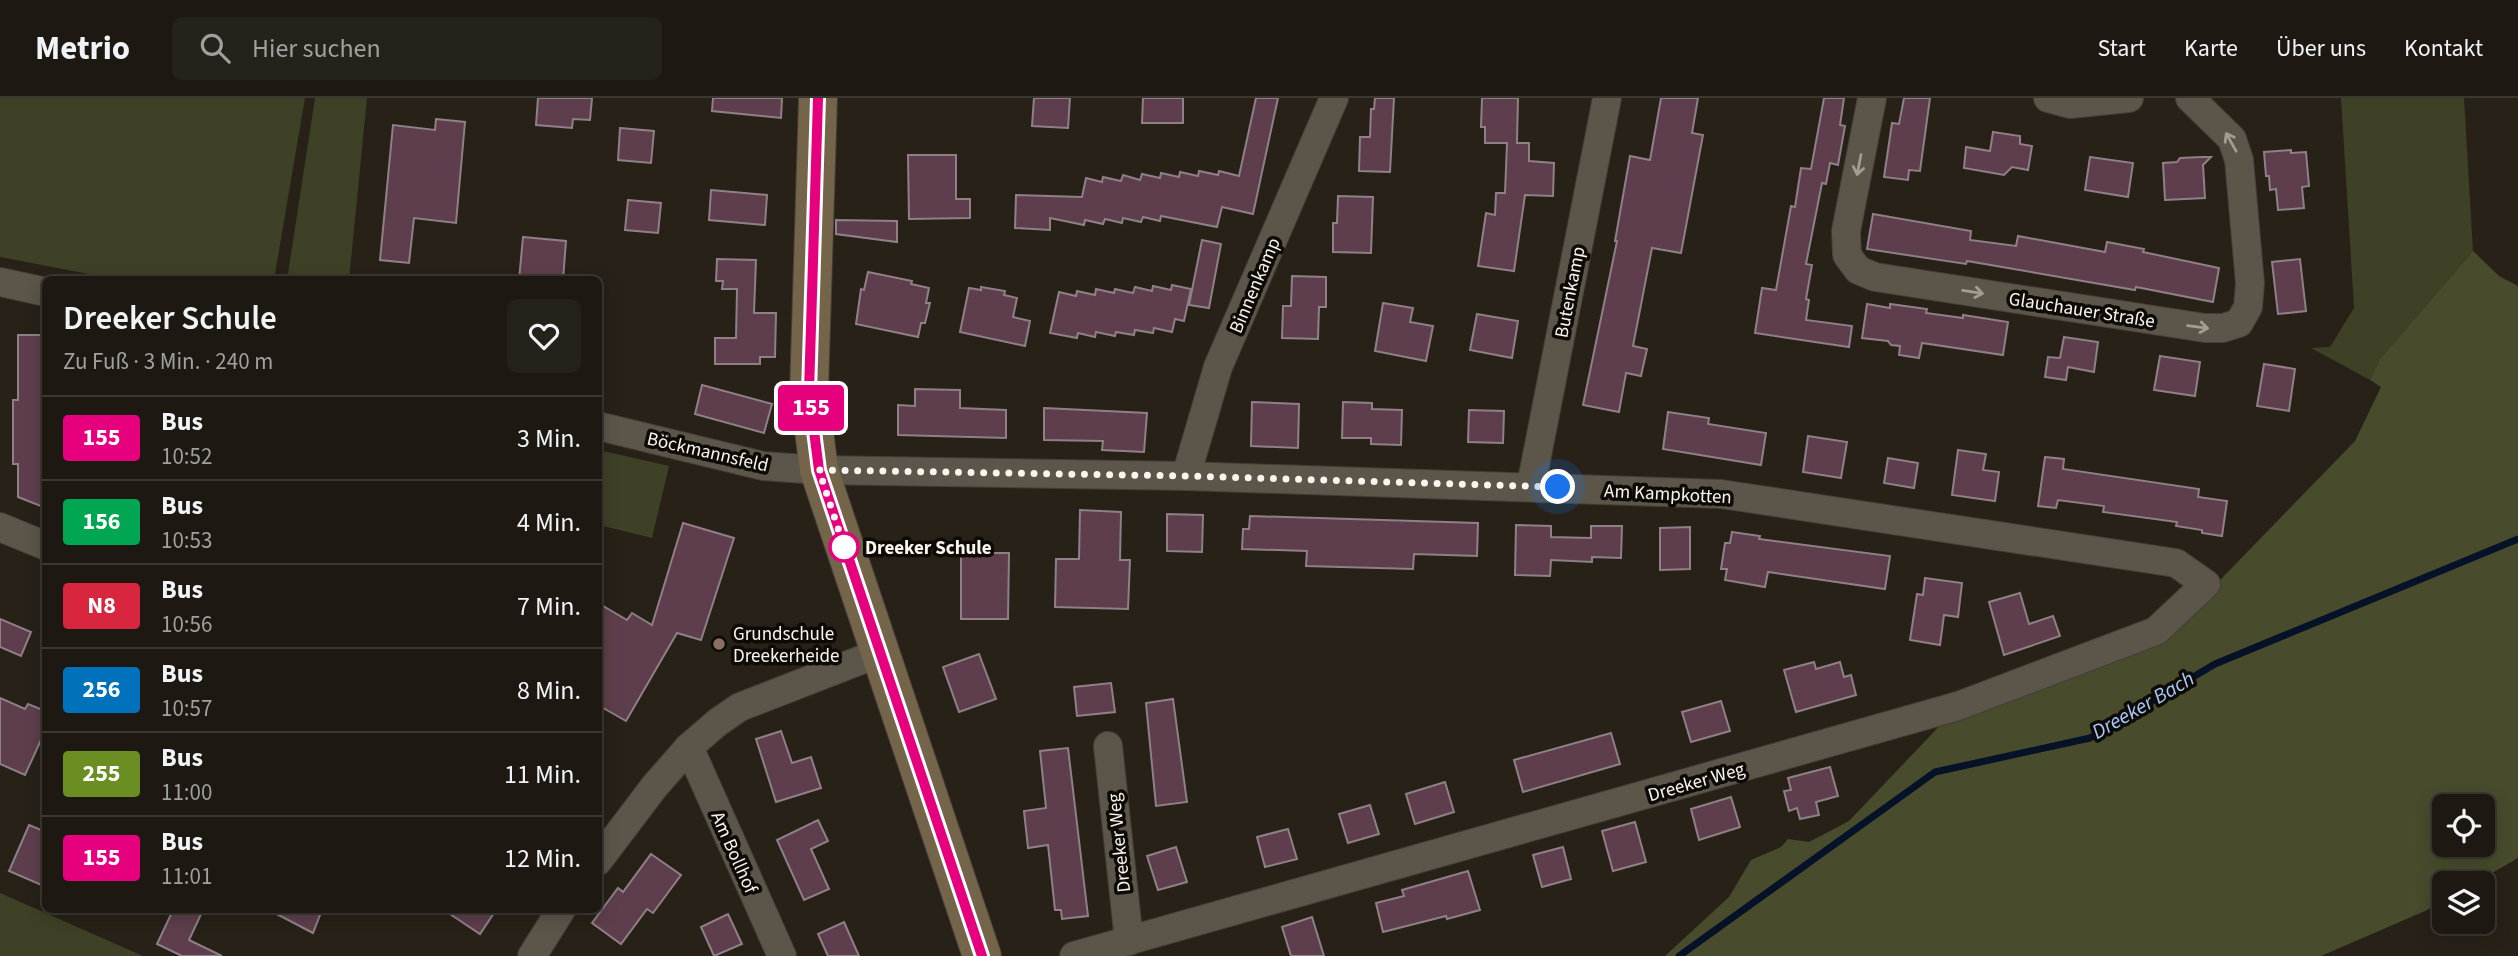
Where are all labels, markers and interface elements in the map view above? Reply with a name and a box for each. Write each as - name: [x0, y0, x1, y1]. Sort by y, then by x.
- search box: [172, 17, 662, 80]
- text: Metrio: [35, 25, 130, 72]
- icon: search: [196, 29, 234, 67]
- text: Hier suchen: [252, 30, 381, 67]
- text: Start: [2098, 31, 2146, 66]
- text: Karte: [2184, 31, 2238, 66]
- text: Über uns: [2276, 31, 2366, 66]
- text: Kontakt: [2404, 31, 2483, 66]
- one-way arrow: [2224, 133, 2238, 153]
- one-way arrow: [1852, 153, 1865, 176]
- street label: Binnenkamp: [1223, 234, 1288, 338]
- street label: Butenkamp: [1548, 244, 1593, 340]
- one-way arrow: [1961, 286, 1984, 299]
- street label: Glauchauer Straße: [2007, 286, 2157, 335]
- text: Dreeker Schule: [63, 295, 277, 342]
- button: heart: [507, 299, 581, 373]
- one-way arrow: [2186, 320, 2209, 333]
- text: Zu Fuß · 3 Min. · 240 m: [63, 345, 273, 378]
- line badge: 155: [771, 385, 851, 431]
- text: 155: [792, 390, 830, 425]
- text: Bus: [161, 403, 203, 440]
- text: 155: [82, 420, 121, 455]
- text: 3 Min.: [517, 420, 581, 457]
- street label: Böckmannsfeld: [644, 425, 771, 480]
- text: 10:52: [161, 440, 212, 473]
- your location: [1540, 469, 1575, 504]
- street label: Am Kampkotten: [1603, 478, 1732, 511]
- text: Bus: [161, 487, 203, 524]
- text: 156: [82, 504, 121, 539]
- text: 4 Min.: [517, 504, 581, 541]
- text: 10:53: [161, 524, 212, 557]
- marker: Dreeker Schule: [829, 532, 859, 562]
- place label: Dreeker Schule: [865, 535, 992, 562]
- text: Bus: [161, 571, 203, 608]
- text: N8: [87, 588, 116, 623]
- text: 7 Min.: [517, 588, 581, 625]
- text: 10:56: [161, 608, 212, 641]
- place label: Grundschule Dreekerheide: [733, 621, 839, 670]
- marker: Grundschule Dreekerheide: [711, 636, 727, 652]
- text: Bus: [161, 655, 203, 692]
- water label: Dreeker Bach: [2086, 664, 2200, 746]
- text: 256: [82, 672, 121, 707]
- text: 8 Min.: [517, 672, 581, 709]
- text: 10:57: [161, 692, 212, 725]
- text: Bus: [161, 739, 203, 776]
- text: 255: [82, 756, 121, 791]
- text: 11 Min.: [504, 756, 581, 793]
- street label: Dreeker Weg: [1645, 756, 1748, 809]
- text: 11:00: [161, 776, 212, 809]
- street label: Dreeker Weg: [1101, 792, 1138, 894]
- map controls: [2432, 794, 2495, 934]
- button: locate: [2432, 794, 2495, 857]
- street label: Am Bollhof: [704, 807, 764, 899]
- text: Bus: [161, 823, 203, 860]
- text: 155: [82, 840, 121, 875]
- text: 12 Min.: [504, 840, 581, 877]
- text: 11:01: [161, 860, 212, 893]
- button: layers: [2432, 871, 2495, 934]

